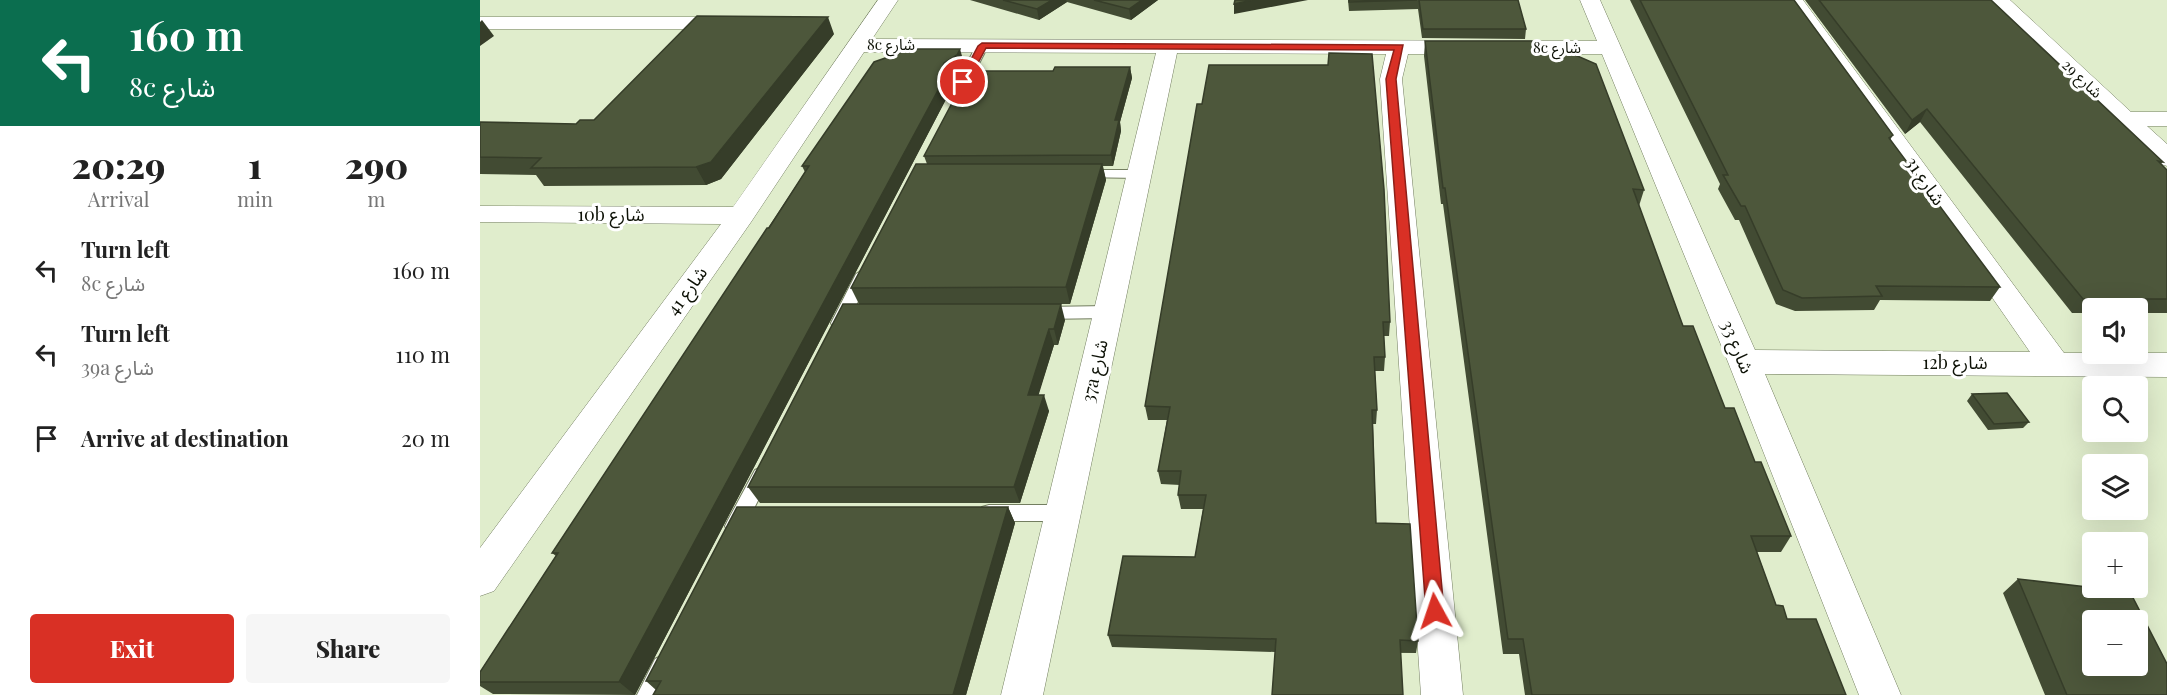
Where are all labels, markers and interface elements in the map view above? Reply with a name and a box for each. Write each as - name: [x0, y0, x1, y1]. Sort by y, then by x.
- text: 160 m: [129, 6, 244, 62]
- icon: left: [30, 24, 108, 102]
- street label: 8c شارع: [867, 34, 915, 57]
- street label: 8c شارع: [1533, 37, 1581, 60]
- street label: شارع 29: [2056, 55, 2107, 104]
- pin: [937, 56, 988, 107]
- icon: arrive: [946, 65, 979, 98]
- text: 8c شارع: [129, 68, 216, 104]
- text: 20:29: [72, 140, 165, 188]
- text: 1: [248, 140, 262, 188]
- text: 290: [345, 140, 408, 188]
- street label: شارع 31: [1898, 151, 1951, 211]
- text: Arrival: [88, 185, 149, 212]
- text: min: [237, 185, 273, 212]
- text: m: [368, 185, 385, 212]
- street label: 10b شارع: [577, 202, 645, 229]
- text: Turn left: [81, 234, 170, 264]
- icon: left: [30, 254, 63, 287]
- text: 160 m: [392, 255, 450, 285]
- street label: شارع 41: [660, 261, 715, 322]
- text: 8c شارع: [81, 269, 145, 296]
- map controls: [2082, 298, 2148, 676]
- button: sound: [2082, 298, 2148, 364]
- street label: شارع 33: [1713, 316, 1760, 378]
- text: Turn left: [81, 318, 170, 348]
- street label: 37a شارع: [1075, 337, 1116, 405]
- icon: left: [30, 338, 63, 371]
- text: 110 m: [396, 339, 450, 369]
- street label: 12b شارع: [1923, 350, 1988, 377]
- text: 39a شارع: [81, 353, 154, 380]
- button: search: [2082, 376, 2148, 442]
- icon: arrive: [30, 422, 63, 455]
- text: Arrive at destination: [81, 423, 289, 453]
- text: 20 m: [401, 423, 450, 453]
- button: layers: [2082, 454, 2148, 520]
- button: +: [2082, 532, 2148, 598]
- position arrow: [1403, 579, 1467, 643]
- button: −: [2082, 610, 2148, 676]
- button: Exit: [30, 614, 234, 683]
- button: Share: [246, 614, 450, 683]

